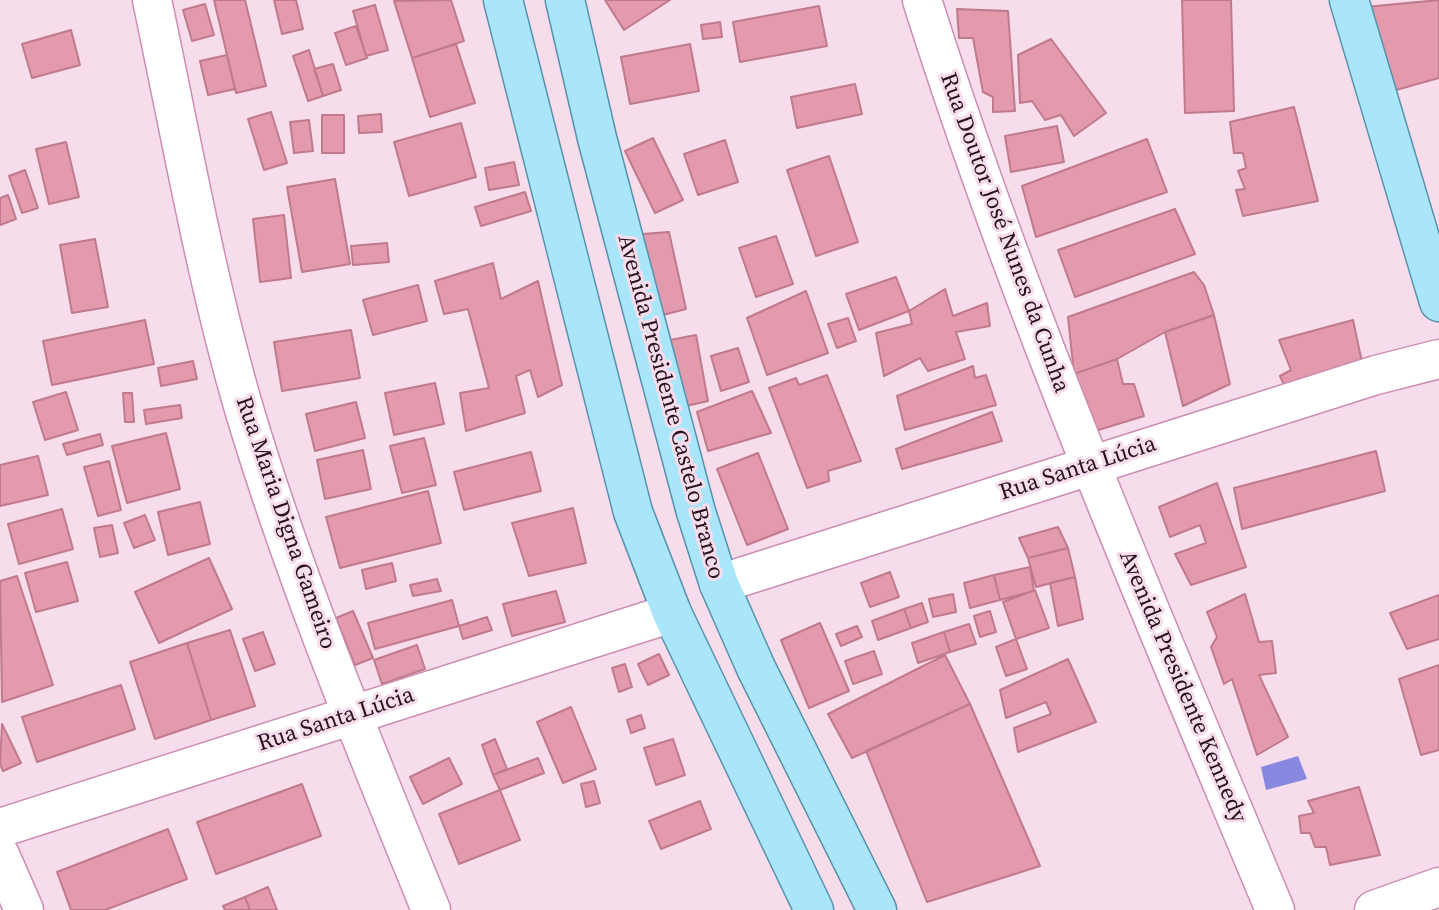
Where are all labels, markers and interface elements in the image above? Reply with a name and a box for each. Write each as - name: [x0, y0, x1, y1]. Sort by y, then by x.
- street label: Rua Doutor José Nunes da Cunha: [933, 69, 1075, 397]
- street label: Avenida Presidente Castelo Branco: [611, 232, 729, 582]
- street label: Rua Maria Digna Gameiro: [229, 393, 341, 653]
- street label: Rua Santa Lúcia: [996, 431, 1160, 507]
- street label: Avenida Presidente Kennedy: [1112, 547, 1252, 827]
- street label: Rua Santa Lúcia: [254, 682, 418, 758]

